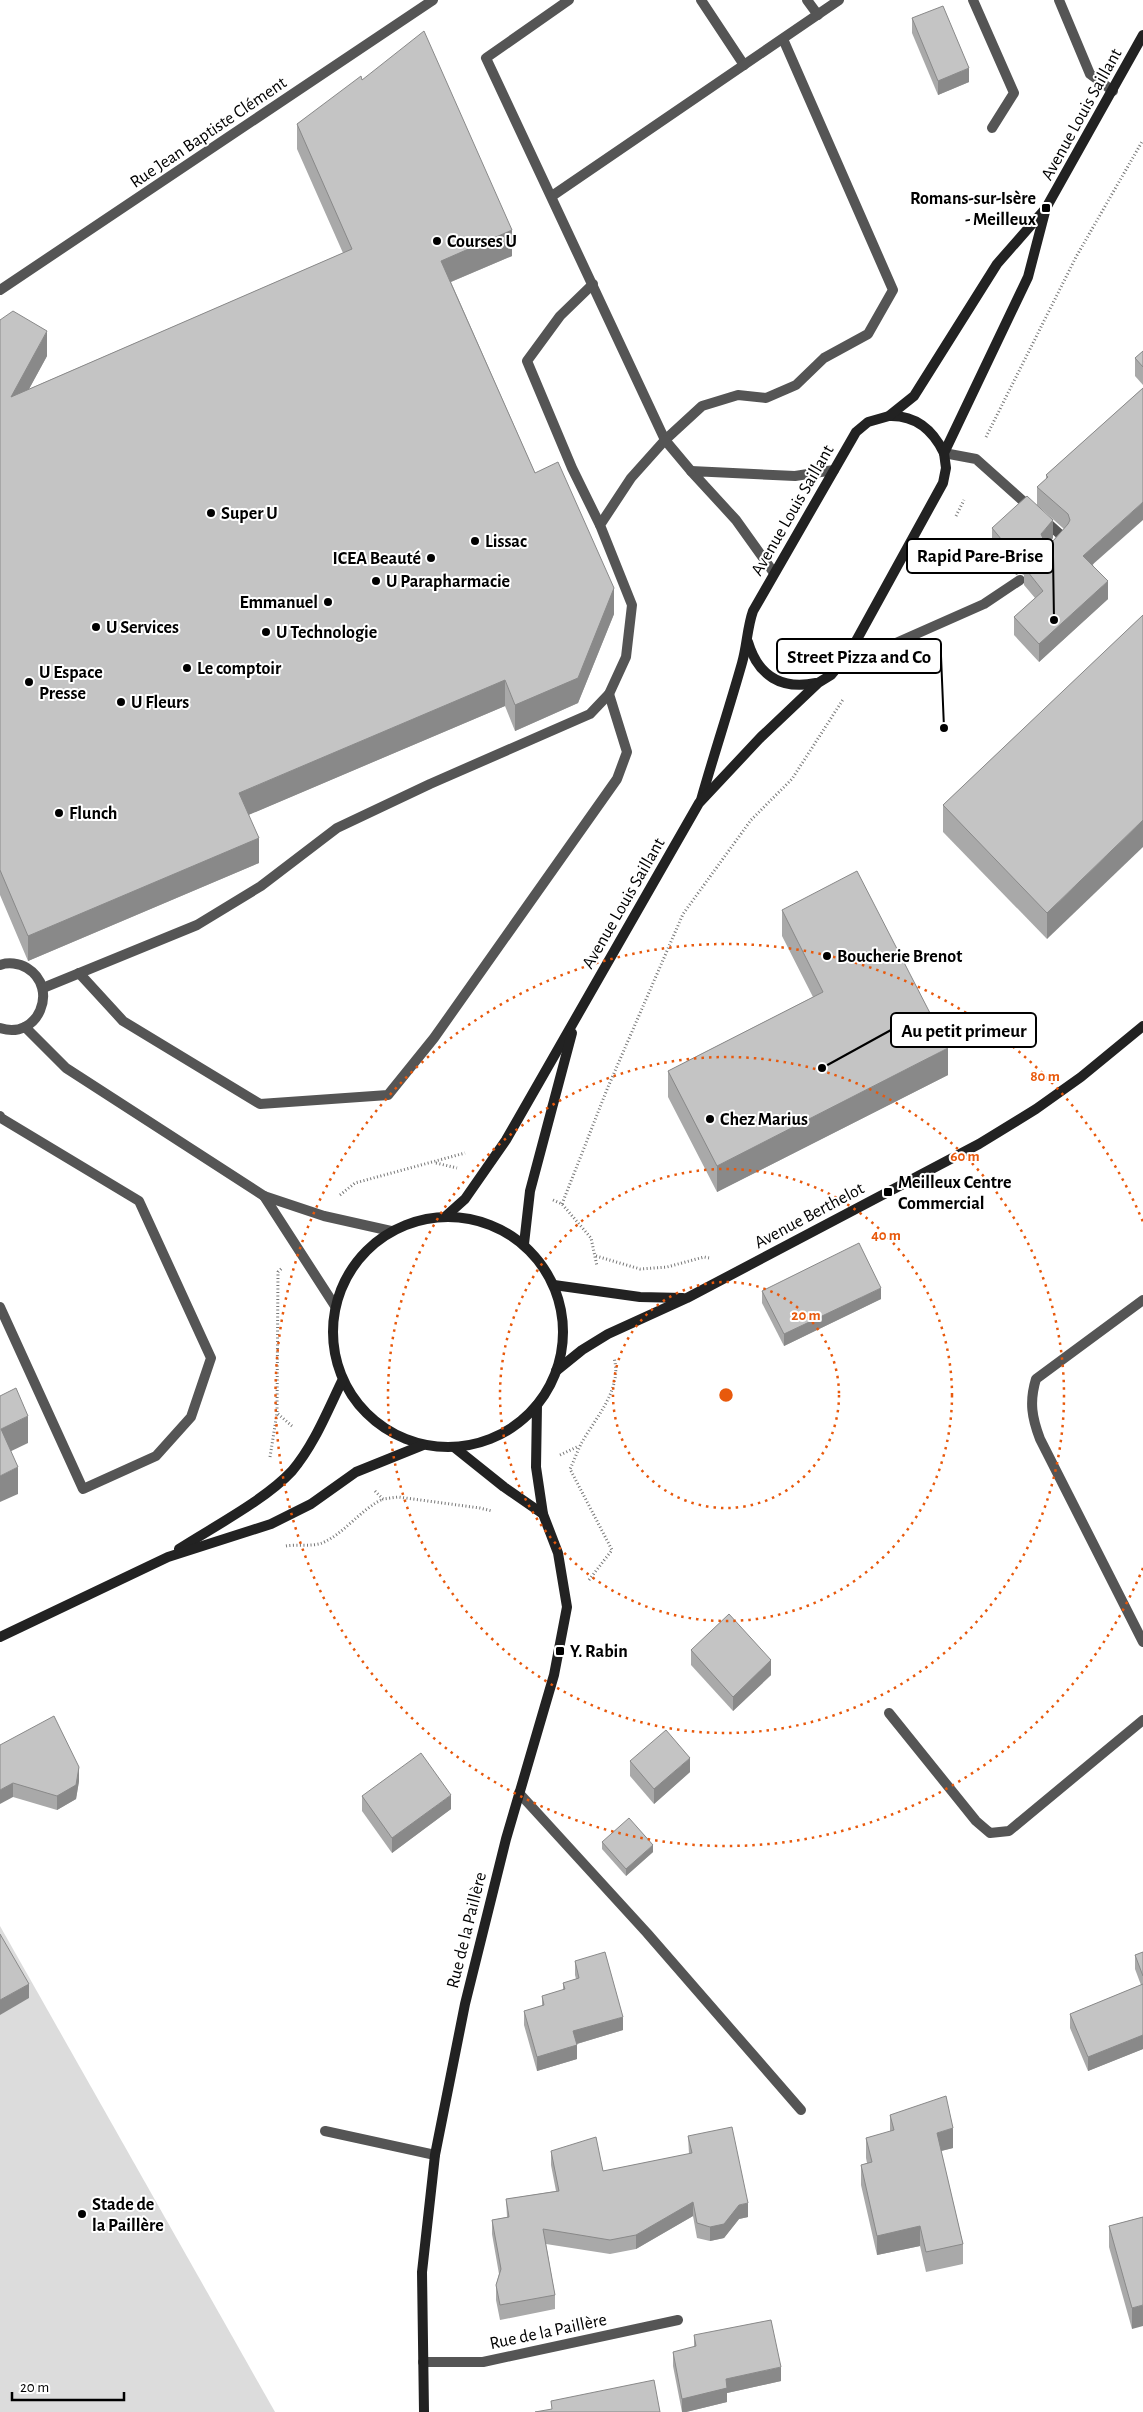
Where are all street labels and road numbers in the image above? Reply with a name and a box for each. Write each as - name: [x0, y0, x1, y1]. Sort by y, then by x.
- street label: Avenue Louis Saillant: [1038, 45, 1126, 183]
- street label: Rue Jean Baptiste Clément: [127, 74, 290, 192]
- street label: Avenue Louis Saillant: [748, 442, 838, 579]
- street label: Avenue Louis Saillant: [579, 835, 669, 972]
- street label: Avenue Berthelot: [752, 1179, 868, 1252]
- street label: Rue de la Paillère: [444, 1870, 490, 1990]
- street label: Rue de la Paillère: [488, 2311, 608, 2353]

